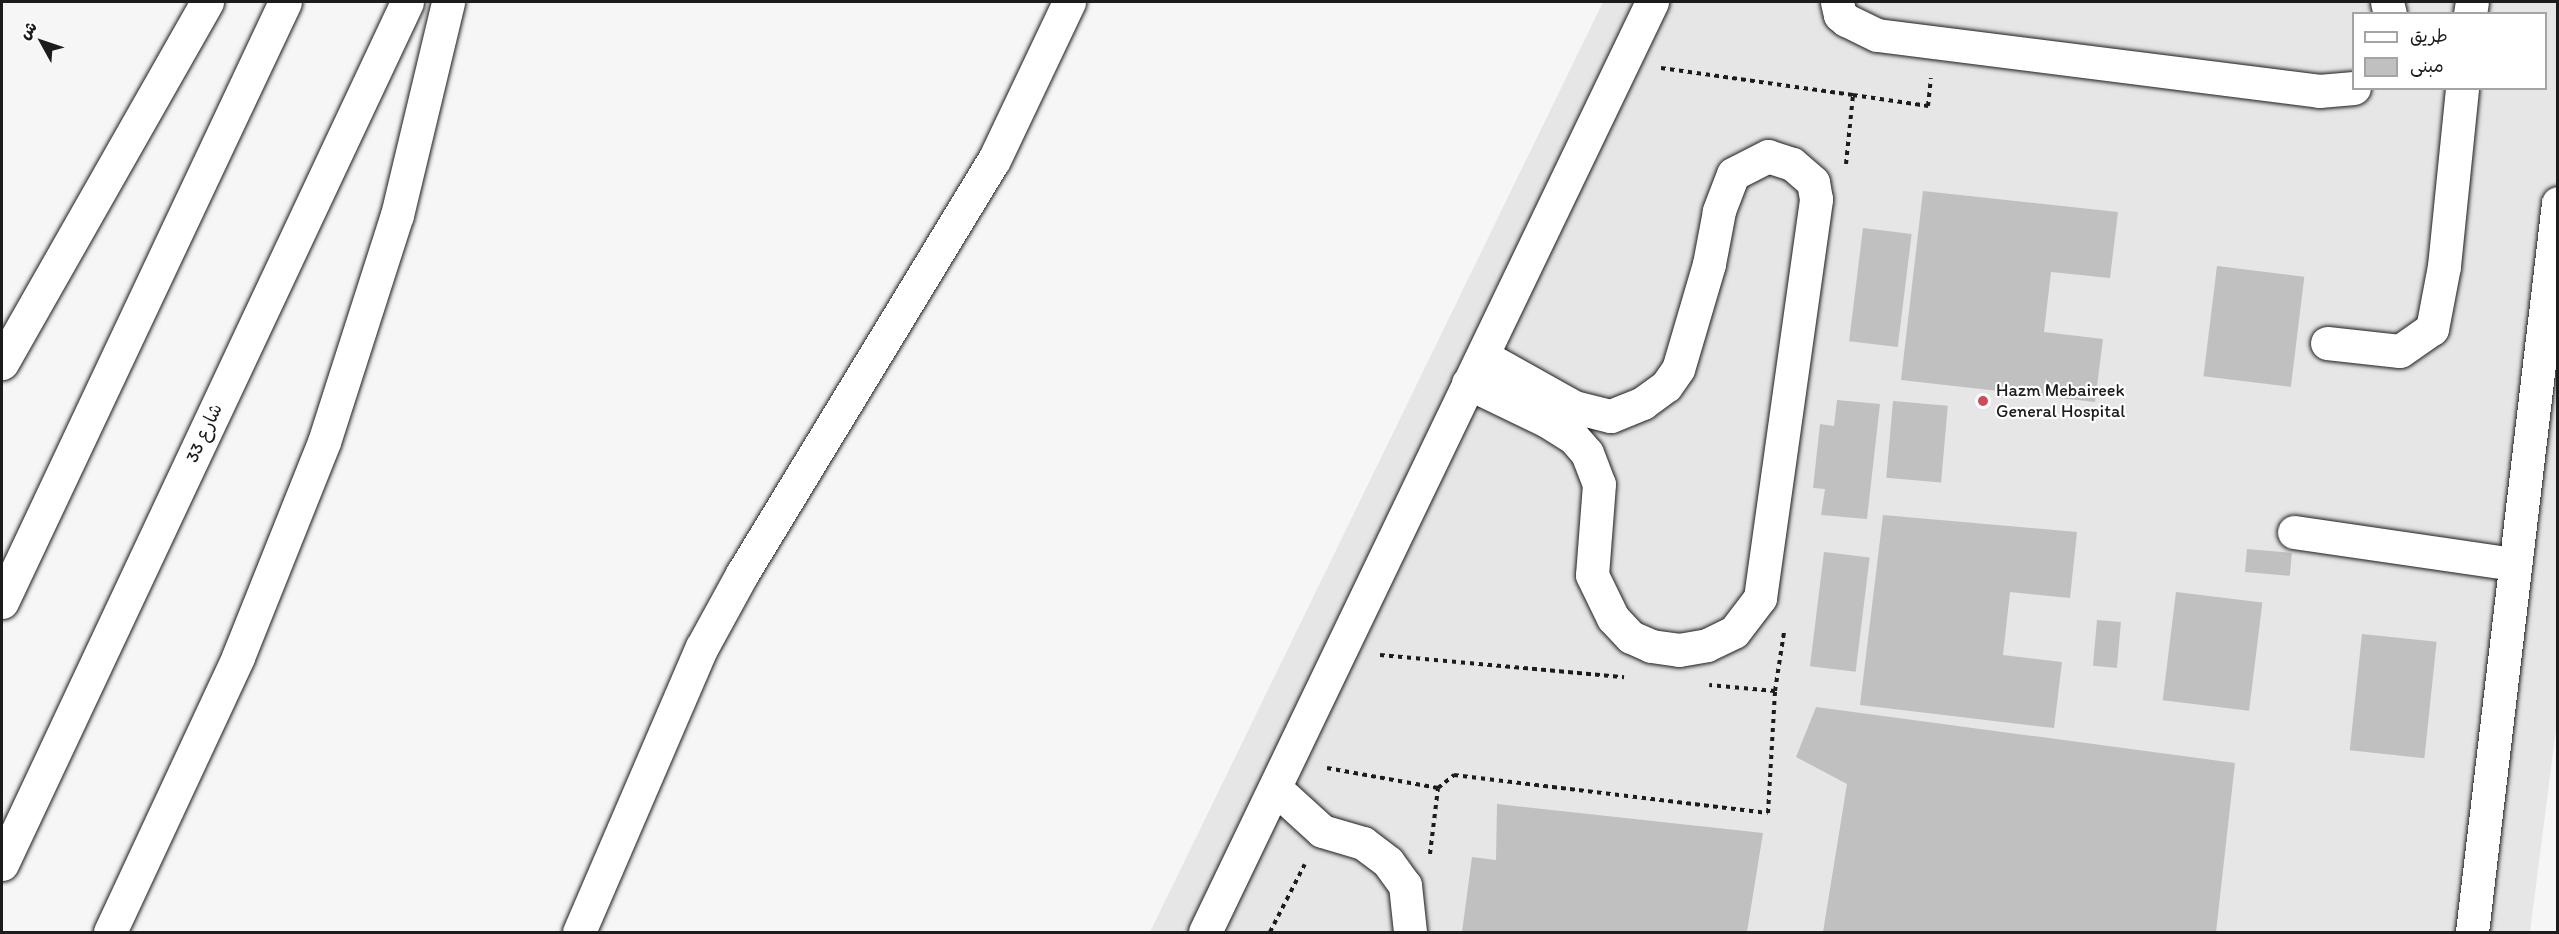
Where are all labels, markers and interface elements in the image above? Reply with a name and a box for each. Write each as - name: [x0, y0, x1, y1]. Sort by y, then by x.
- north arrow: [12, 12, 72, 72]
- legend: [2352, 12, 2547, 90]
- text: ش: [15, 17, 41, 43]
- text: طريق: [2410, 25, 2448, 47]
- text: مبنى: [2410, 55, 2444, 77]
- place label: Hazm Mebaireek General Hospital: [1996, 380, 2125, 422]
- marker: Hazm Mebaireek General Hospital: [1974, 392, 1992, 410]
- street label: شارع 33: [181, 400, 227, 466]

